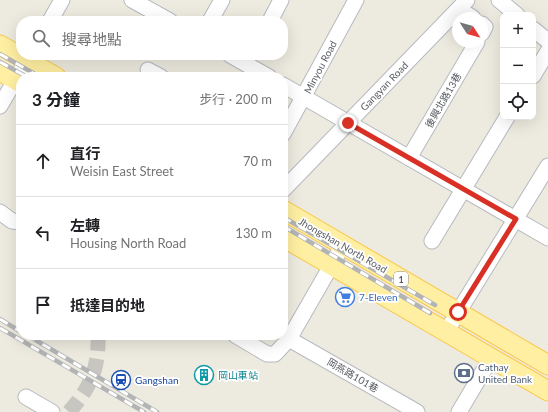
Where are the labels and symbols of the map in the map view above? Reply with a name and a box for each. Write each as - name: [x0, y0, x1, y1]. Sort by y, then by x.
- north arrow: [452, 12, 488, 48]
- street label: Minyou Road: [301, 39, 339, 95]
- street label: Gangyan Road: [358, 59, 410, 113]
- street label: 後興北路13巷: [422, 70, 464, 130]
- route end: [339, 114, 357, 132]
- street label: Jhongshan North Road: [297, 215, 389, 275]
- road number: 1: [394, 272, 408, 286]
- supermarket icon: 7-Eleven: [334, 286, 356, 308]
- place label: 7-Eleven: [359, 291, 398, 303]
- route start: [449, 303, 467, 321]
- street label: 岡燕路101巷: [325, 355, 381, 395]
- place label: Cathay United Bank: [478, 361, 533, 385]
- bank icon: Cathay United Bank: [453, 362, 475, 384]
- building icon: 岡山車站: [193, 364, 215, 386]
- station icon: Gangshan: [110, 369, 132, 391]
- place label: 岡山車站: [218, 369, 258, 381]
- place label: Gangshan: [135, 374, 179, 386]

